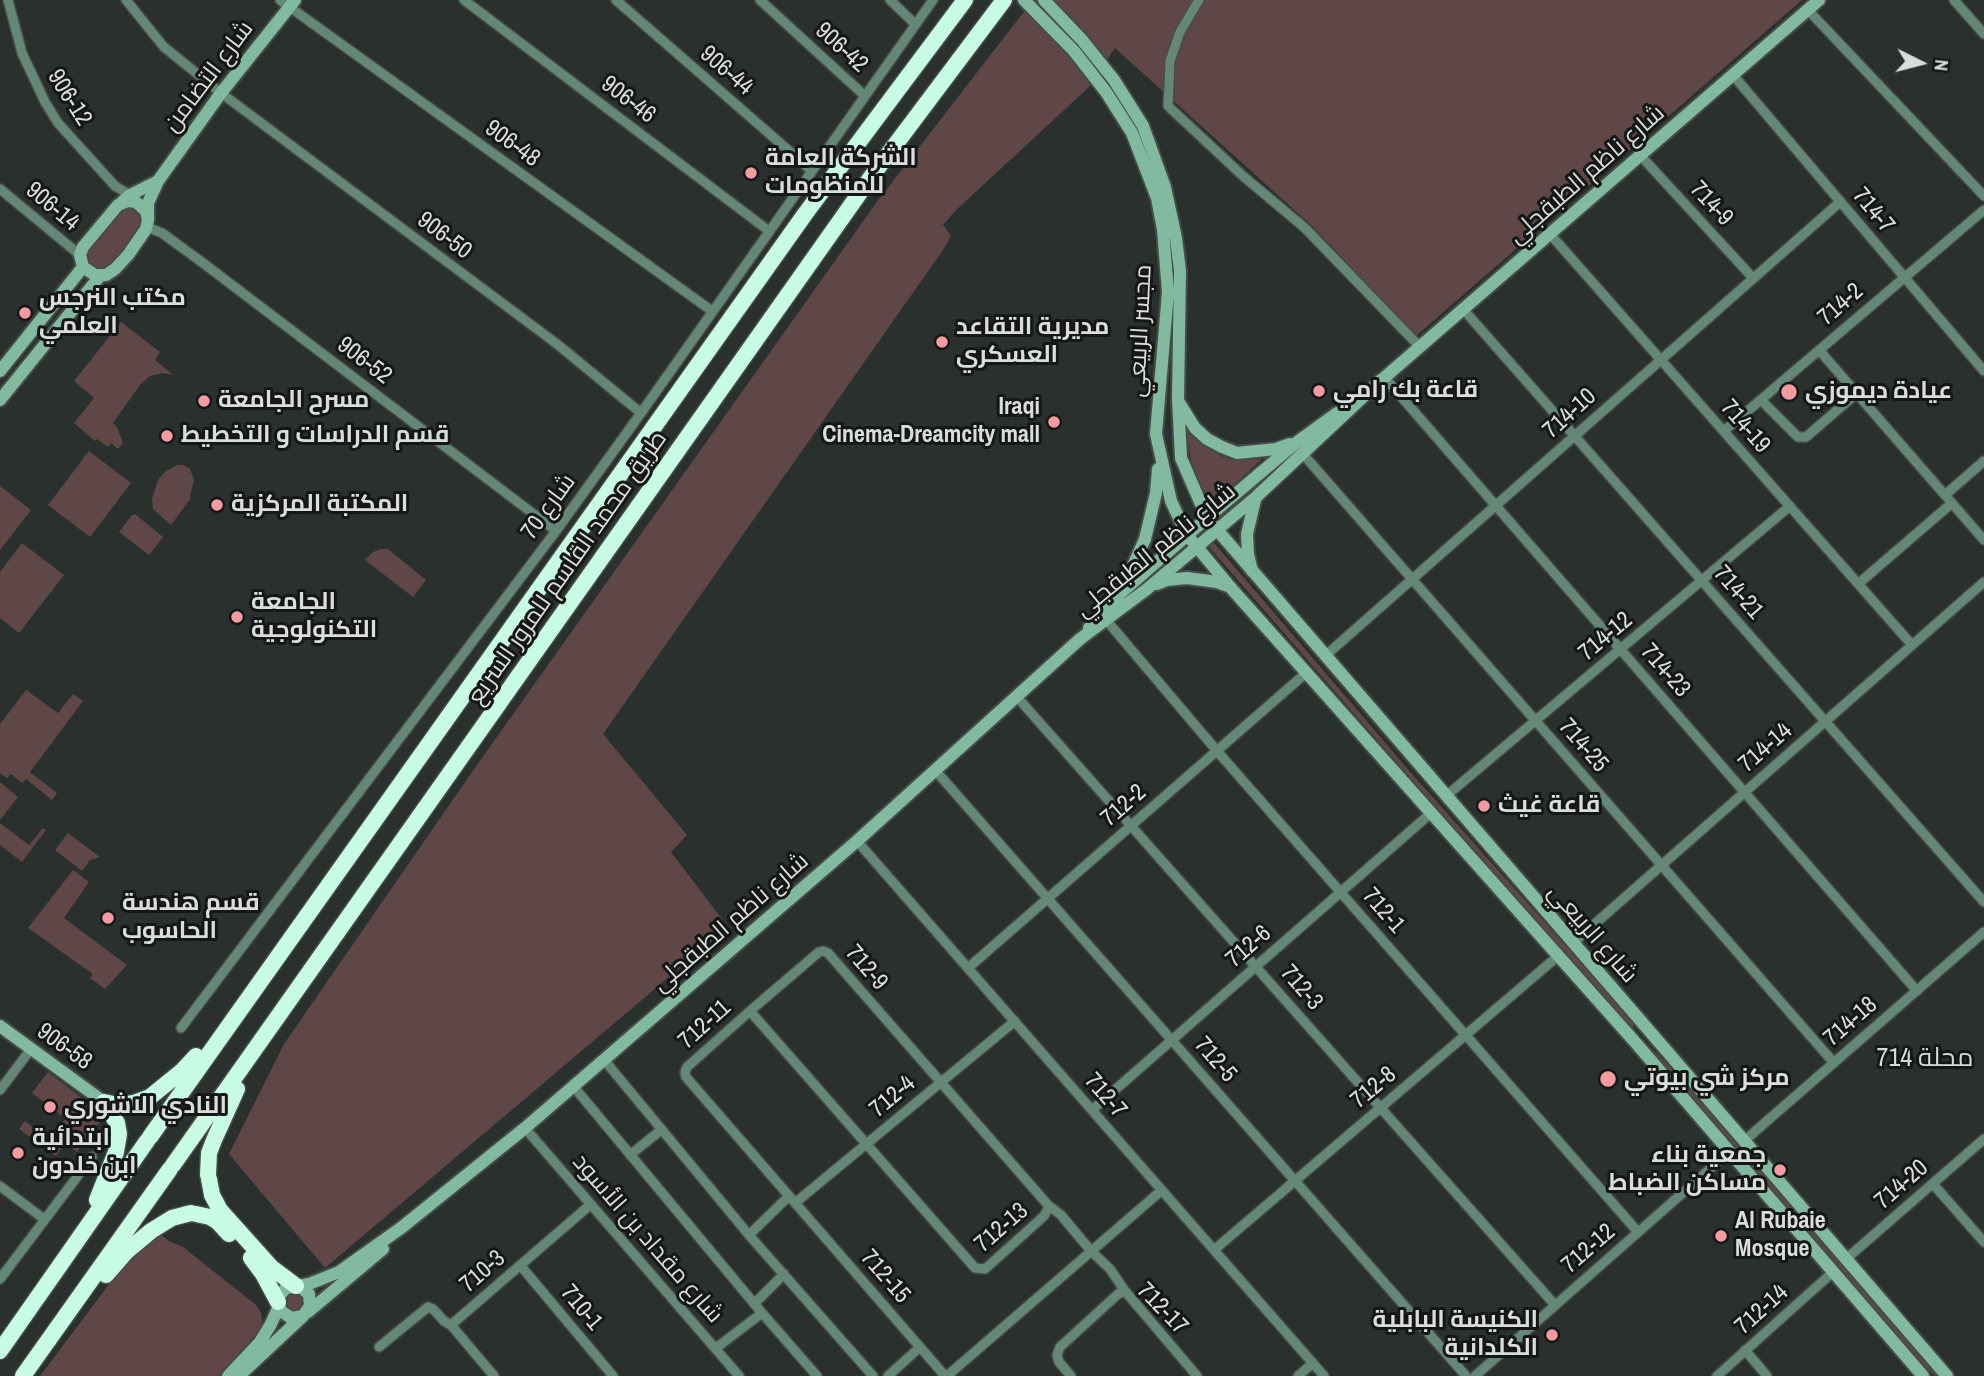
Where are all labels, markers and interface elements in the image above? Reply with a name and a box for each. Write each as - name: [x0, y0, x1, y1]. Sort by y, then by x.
- street label: شارع التضامن: [158, 16, 260, 138]
- street label: 906-42: [809, 17, 873, 79]
- north arrow: [1886, 28, 1956, 98]
- street label: 906-44: [693, 40, 759, 102]
- text: N: [1928, 58, 1955, 72]
- street label: 906-12: [41, 64, 97, 132]
- street label: 906-46: [595, 70, 661, 130]
- street label: شارع ناظم الطبقجلي: [1503, 99, 1671, 251]
- street label: 906-48: [479, 114, 545, 174]
- place label: الشركة العامة للمنظومات: [765, 145, 917, 201]
- marker: الشركة العامة للمنظومات: [743, 165, 759, 181]
- street label: 906-14: [19, 176, 85, 238]
- street label: 714-9: [1683, 176, 1739, 232]
- street label: 714-7: [1846, 182, 1900, 240]
- street label: 906-50: [411, 206, 477, 266]
- street label: مجسر الربيعي: [1123, 264, 1159, 398]
- street label: 714-2: [1813, 278, 1869, 332]
- place label: مكتب النرجس العلمي: [39, 285, 186, 341]
- marker: مكتب النرجس العلمي: [17, 305, 33, 321]
- place label: مديرية التقاعد العسكري: [956, 314, 1109, 370]
- street label: 906-52: [331, 331, 397, 391]
- marker: مديرية التقاعد العسكري: [934, 334, 950, 350]
- place label: قاعة بك رامي: [1333, 377, 1478, 405]
- place label: عيادة ديموزي: [1805, 378, 1952, 406]
- marker: عيادة ديموزي: [1779, 382, 1799, 402]
- marker: قاعة بك رامي: [1311, 383, 1327, 399]
- street label: 714-10: [1538, 383, 1602, 445]
- place label: مسرح الجامعة: [218, 387, 369, 415]
- marker: مسرح الجامعة: [196, 393, 212, 409]
- place label: Iraqi Cinema-Dreamcity mall: [822, 394, 1040, 450]
- street label: 714-19: [1714, 394, 1776, 460]
- marker: Iraqi Cinema-Dreamcity mall: [1046, 414, 1062, 430]
- place label: قسم الدراسات و التخطيط: [181, 422, 449, 450]
- street label: طريق محمد القاسم للمرور السريع: [462, 426, 674, 710]
- marker: قسم الدراسات و التخطيط: [159, 428, 175, 444]
- street label: شارع 70: [516, 469, 582, 545]
- street label: شارع ناظم الطبقجلي: [1070, 478, 1242, 624]
- place label: المكتبة المركزية: [231, 491, 408, 519]
- marker: المكتبة المركزية: [209, 497, 225, 513]
- street label: 714-21: [1707, 560, 1769, 626]
- place label: الجامعة التكنولوجية: [251, 589, 377, 645]
- street label: 714-12: [1573, 606, 1639, 668]
- marker: الجامعة التكنولوجية: [229, 609, 245, 625]
- street label: 714-23: [1634, 638, 1696, 704]
- street label: 714-25: [1552, 713, 1614, 779]
- street label: 714-14: [1733, 717, 1799, 779]
- street label: 712-2: [1096, 779, 1152, 833]
- place label: قاعة غيث: [1498, 792, 1600, 820]
- marker: قاعة غيث: [1476, 798, 1492, 814]
- street label: شارع ناظم الطبقجلي: [647, 847, 815, 999]
- street label: شارع الربيعي: [1541, 878, 1643, 990]
- street label: 712-1: [1356, 883, 1410, 939]
- place label: قسم هندسة الحاسوب: [122, 890, 260, 946]
- marker: قسم هندسة الحاسوب: [100, 910, 116, 926]
- street label: 712-6: [1221, 920, 1277, 974]
- street label: 712-9: [839, 940, 893, 996]
- street label: 712-3: [1274, 960, 1328, 1016]
- street label: 714-18: [1818, 991, 1884, 1053]
- street label: 712-11: [673, 994, 737, 1056]
- street label: 906-58: [31, 1017, 97, 1077]
- street label: 712-5: [1188, 1032, 1242, 1088]
- district label: محلة 714: [1877, 1043, 1973, 1075]
- street label: 712-8: [1345, 1061, 1403, 1115]
- place label: مركز شي بيوتي: [1624, 1065, 1790, 1093]
- street label: 712-7: [1078, 1068, 1132, 1124]
- marker: مركز شي بيوتي: [1598, 1069, 1618, 1089]
- street label: 712-4: [864, 1070, 922, 1124]
- place label: النادي الاشوري: [64, 1093, 227, 1121]
- marker: النادي الاشوري: [42, 1099, 58, 1115]
- place label: ابتدائية ابن خلدون: [32, 1125, 136, 1181]
- place label: جمعية بناء مساكن الضباط: [1608, 1142, 1766, 1198]
- marker: ابتدائية ابن خلدون: [10, 1145, 26, 1161]
- street label: شارع مقداد بن الأسود: [566, 1148, 728, 1330]
- street label: 714-20: [1869, 1154, 1935, 1216]
- marker: جمعية بناء مساكن الضباط: [1772, 1162, 1788, 1178]
- street label: 712-13: [969, 1197, 1035, 1259]
- place label: Al Rubaie Mosque: [1735, 1208, 1826, 1264]
- street label: 712-12: [1556, 1218, 1622, 1280]
- marker: Al Rubaie Mosque: [1713, 1228, 1729, 1244]
- street label: 712-15: [854, 1244, 916, 1310]
- street label: 710-3: [455, 1245, 511, 1299]
- street label: 712-17: [1130, 1277, 1194, 1341]
- street label: 710-1: [554, 1279, 608, 1337]
- street label: 712-14: [1730, 1279, 1794, 1341]
- place label: الكنيسة البابلية الكلدانية: [1373, 1307, 1538, 1363]
- marker: الكنيسة البابلية الكلدانية: [1544, 1327, 1560, 1343]

